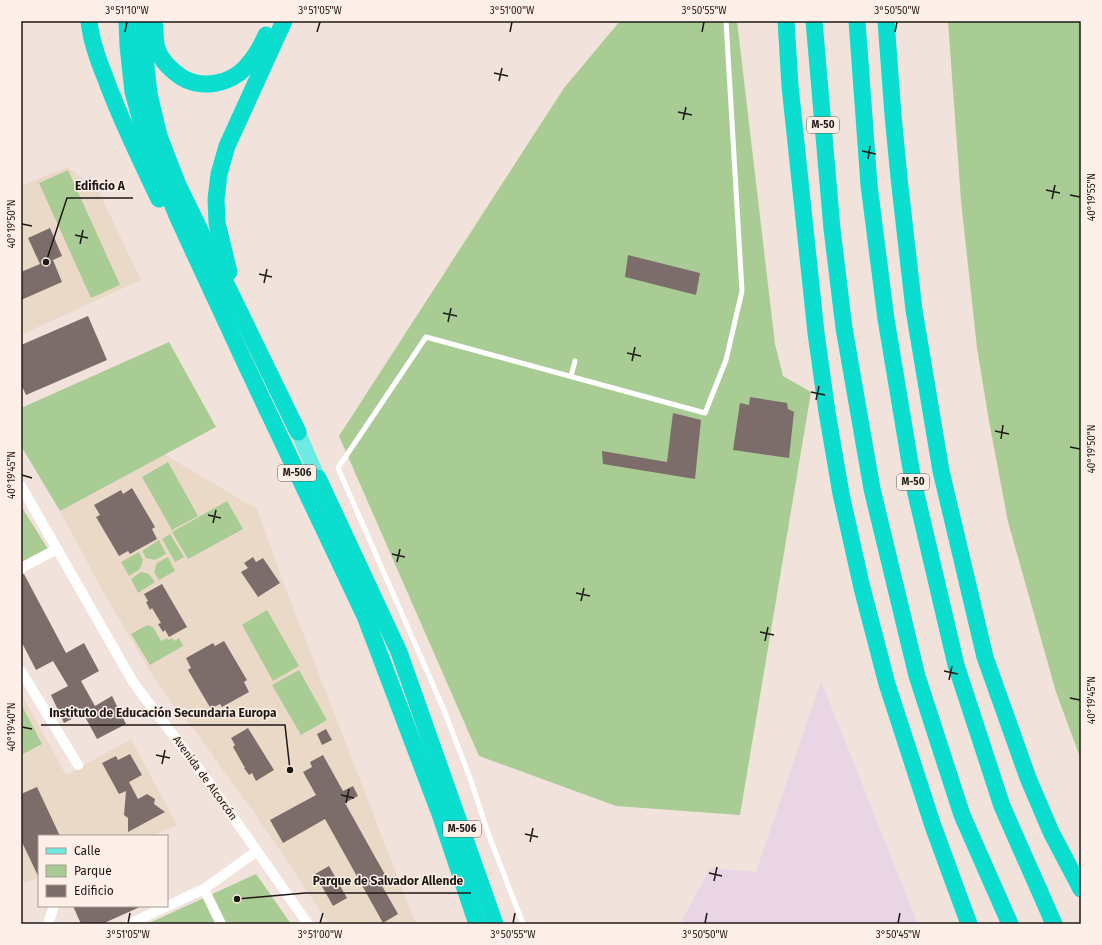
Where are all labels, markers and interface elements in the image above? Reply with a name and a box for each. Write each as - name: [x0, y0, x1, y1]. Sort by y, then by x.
- text: 3°51'10"W: [105, 5, 149, 17]
- text: 3°51'05"W: [298, 5, 343, 17]
- text: 3°51'00"W: [490, 5, 535, 17]
- text: 3°50'55"W: [682, 5, 727, 17]
- text: 3°50'50"W: [874, 5, 921, 17]
- road number: M-50: [807, 117, 839, 133]
- text: 40°19'55"N: [1086, 173, 1098, 221]
- callout: Edificio A: [67, 174, 133, 198]
- text: Edificio A: [75, 179, 126, 193]
- text: 40°19'50"N: [6, 199, 18, 249]
- text: 40°19'50"N: [1086, 424, 1098, 474]
- text: 40°19'45"N: [6, 451, 18, 499]
- road number: M-506: [278, 465, 316, 481]
- road number: M-50: [897, 474, 929, 490]
- text: 40°19'45"N: [1086, 676, 1098, 724]
- callout: Instituto de Educación Secundaria Europa: [41, 701, 285, 725]
- text: 40°19'40"N: [6, 702, 18, 752]
- text: Instituto de Educación Secundaria Europa: [49, 706, 277, 720]
- street label: Avenida de Alcorcón: [170, 733, 240, 823]
- road number: M-506: [443, 821, 481, 837]
- legend: [38, 835, 168, 907]
- text: Calle: [74, 844, 101, 858]
- text: Parque: [74, 864, 112, 878]
- callout: Parque de Salvador Allende: [305, 869, 471, 893]
- text: Parque de Salvador Allende: [313, 874, 464, 888]
- text: Edificio: [74, 884, 114, 898]
- text: 3°51'05"W: [106, 929, 151, 941]
- text: 3°51'00"W: [298, 929, 343, 941]
- text: 3°50'55"W: [491, 929, 536, 941]
- text: 3°50'50"W: [682, 929, 729, 941]
- text: 3°50'45"W: [876, 929, 921, 941]

